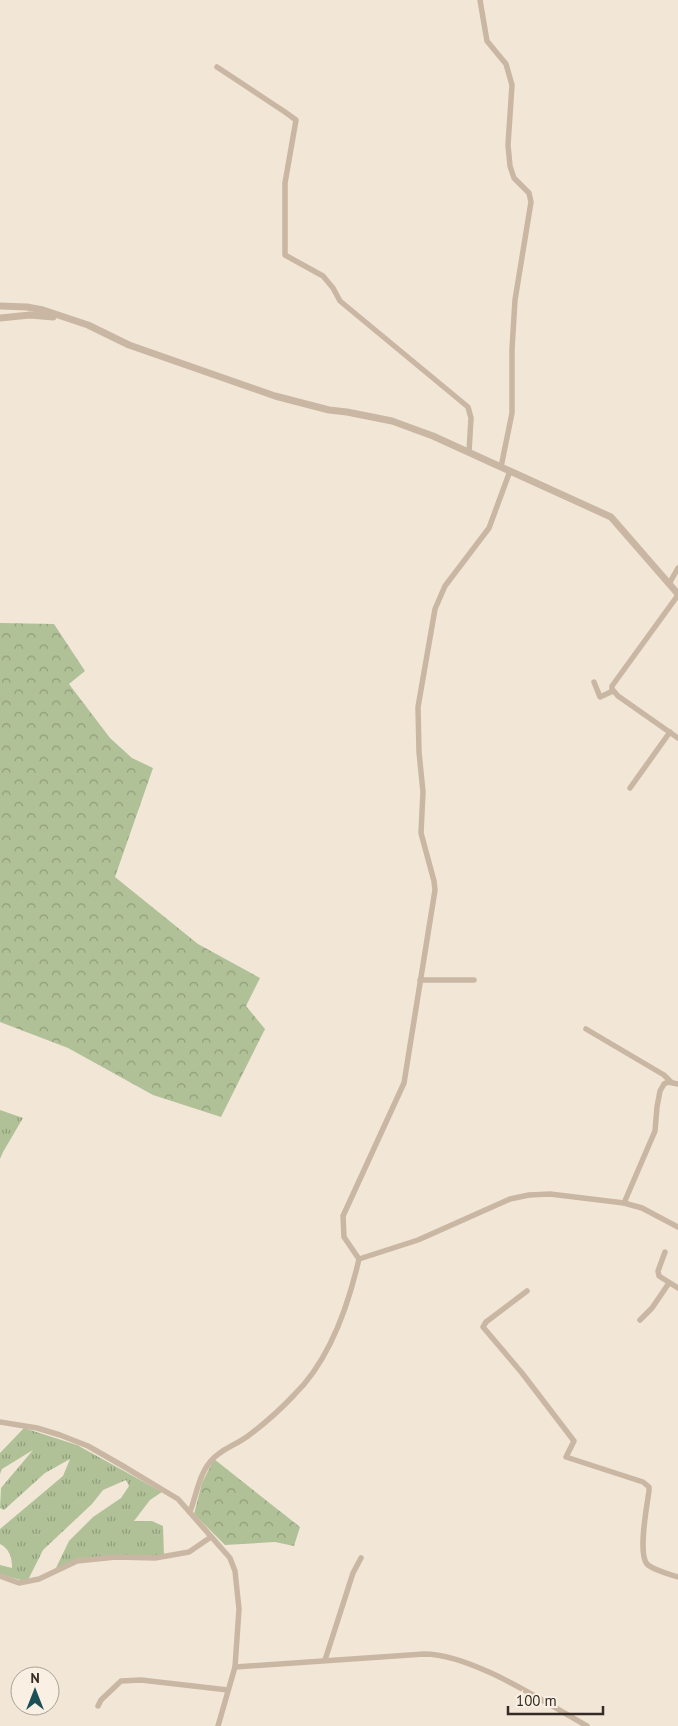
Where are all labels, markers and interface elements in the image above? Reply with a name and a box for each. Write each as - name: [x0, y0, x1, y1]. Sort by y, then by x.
- north arrow: [10, 1666, 60, 1716]
- text: N: [30, 1669, 40, 1687]
- scale bar: [508, 1684, 603, 1716]
- text: 100 m: [516, 1691, 557, 1710]

